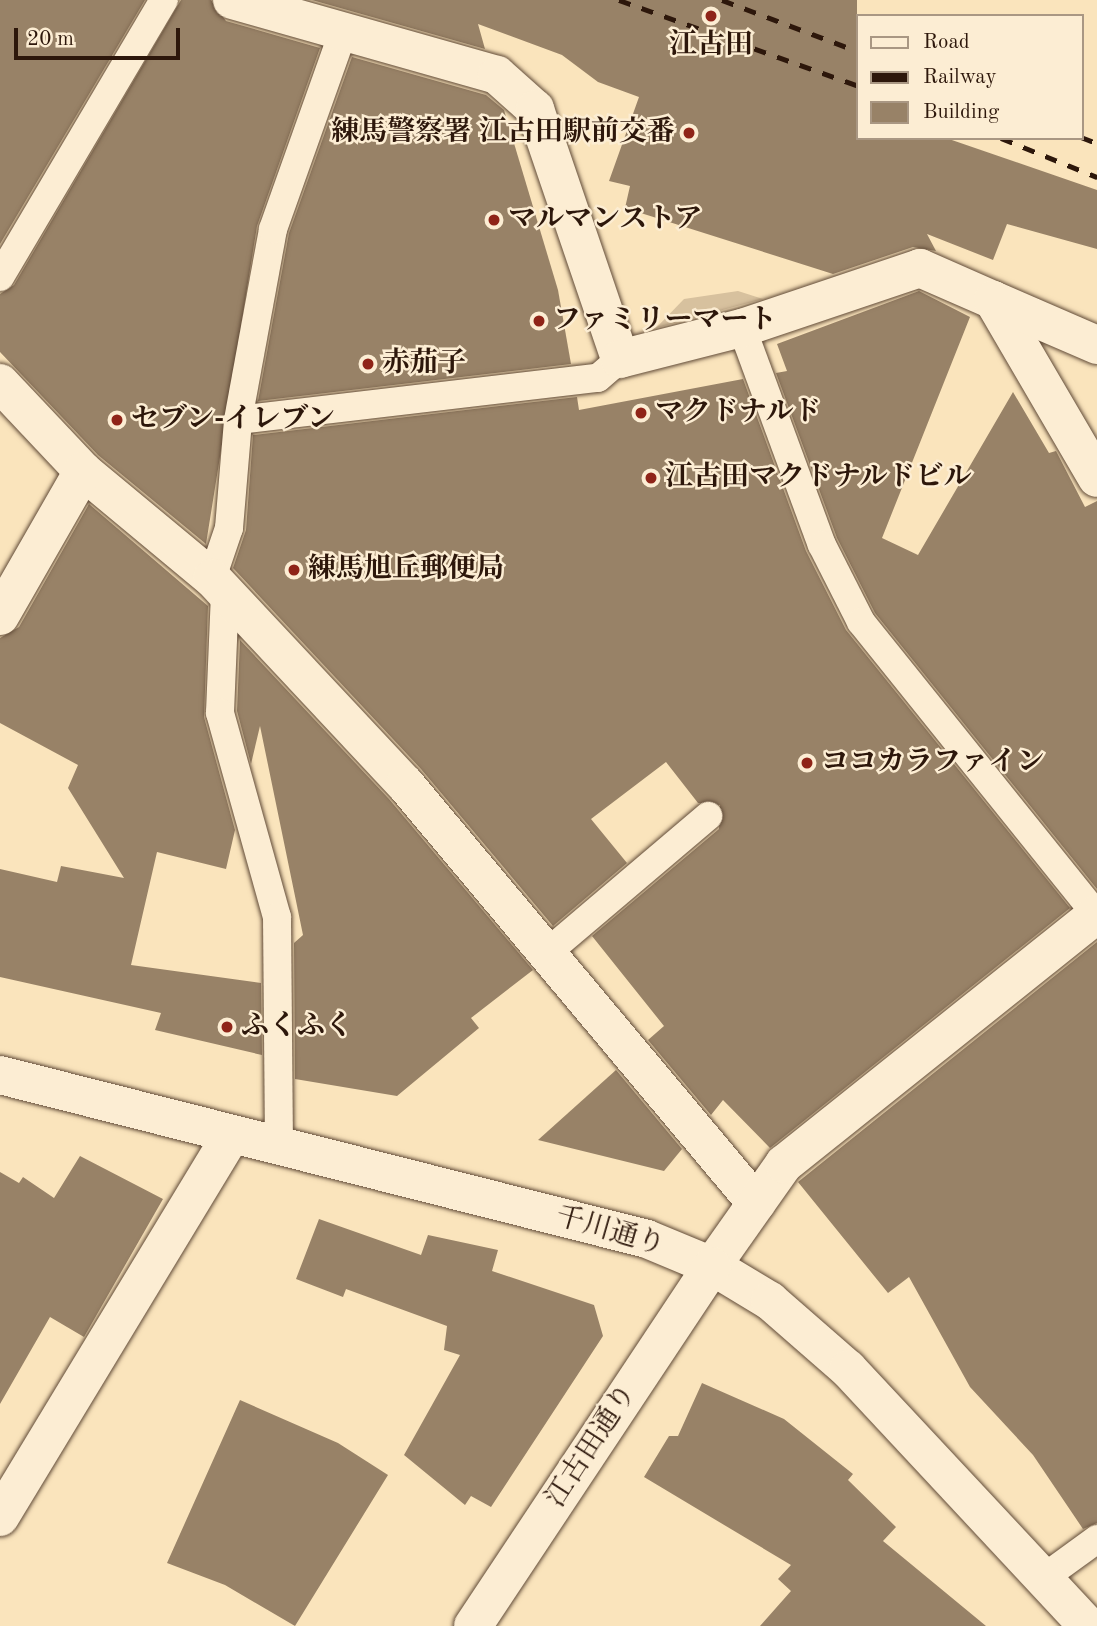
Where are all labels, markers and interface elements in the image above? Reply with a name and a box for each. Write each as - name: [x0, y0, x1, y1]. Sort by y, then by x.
- marker: 江古田: [701, 6, 721, 26]
- scale bar: [18, 14, 184, 58]
- legend: [856, 14, 1083, 140]
- text: 20 m: [27, 29, 74, 50]
- place label: 江古田: [669, 29, 753, 63]
- text: Road: [923, 32, 970, 53]
- text: Railway: [923, 67, 997, 88]
- text: Building: [923, 102, 999, 123]
- place label: 練馬警察署 江古田駅前交番: [331, 116, 675, 150]
- marker: 練馬警察署 江古田駅前交番: [681, 125, 697, 141]
- place label: マルマンストア: [508, 203, 704, 237]
- marker: マルマンストア: [486, 212, 502, 228]
- place label: ファミリーマート: [553, 304, 777, 338]
- marker: ファミリーマート: [531, 313, 547, 329]
- place label: 赤茄子: [382, 347, 466, 381]
- marker: 赤茄子: [360, 356, 376, 372]
- place label: マクドナルド: [655, 396, 823, 430]
- place label: セブン-イレブン: [131, 403, 337, 437]
- marker: マクドナルド: [633, 405, 649, 421]
- marker: セブン-イレブン: [109, 412, 125, 428]
- place label: 江古田マクドナルドビル: [665, 461, 973, 495]
- marker: 江古田マクドナルドビル: [643, 470, 659, 486]
- place label: 練馬旭丘郵便局: [308, 553, 504, 587]
- marker: 練馬旭丘郵便局: [286, 562, 302, 578]
- place label: ココカラファイン: [821, 746, 1045, 780]
- marker: ココカラファイン: [799, 755, 815, 771]
- place label: ふくふく: [241, 1010, 353, 1044]
- marker: ふくふく: [219, 1019, 235, 1035]
- street label: 千川通り: [552, 1200, 668, 1264]
- street label: 江古田通り: [540, 1378, 644, 1514]

